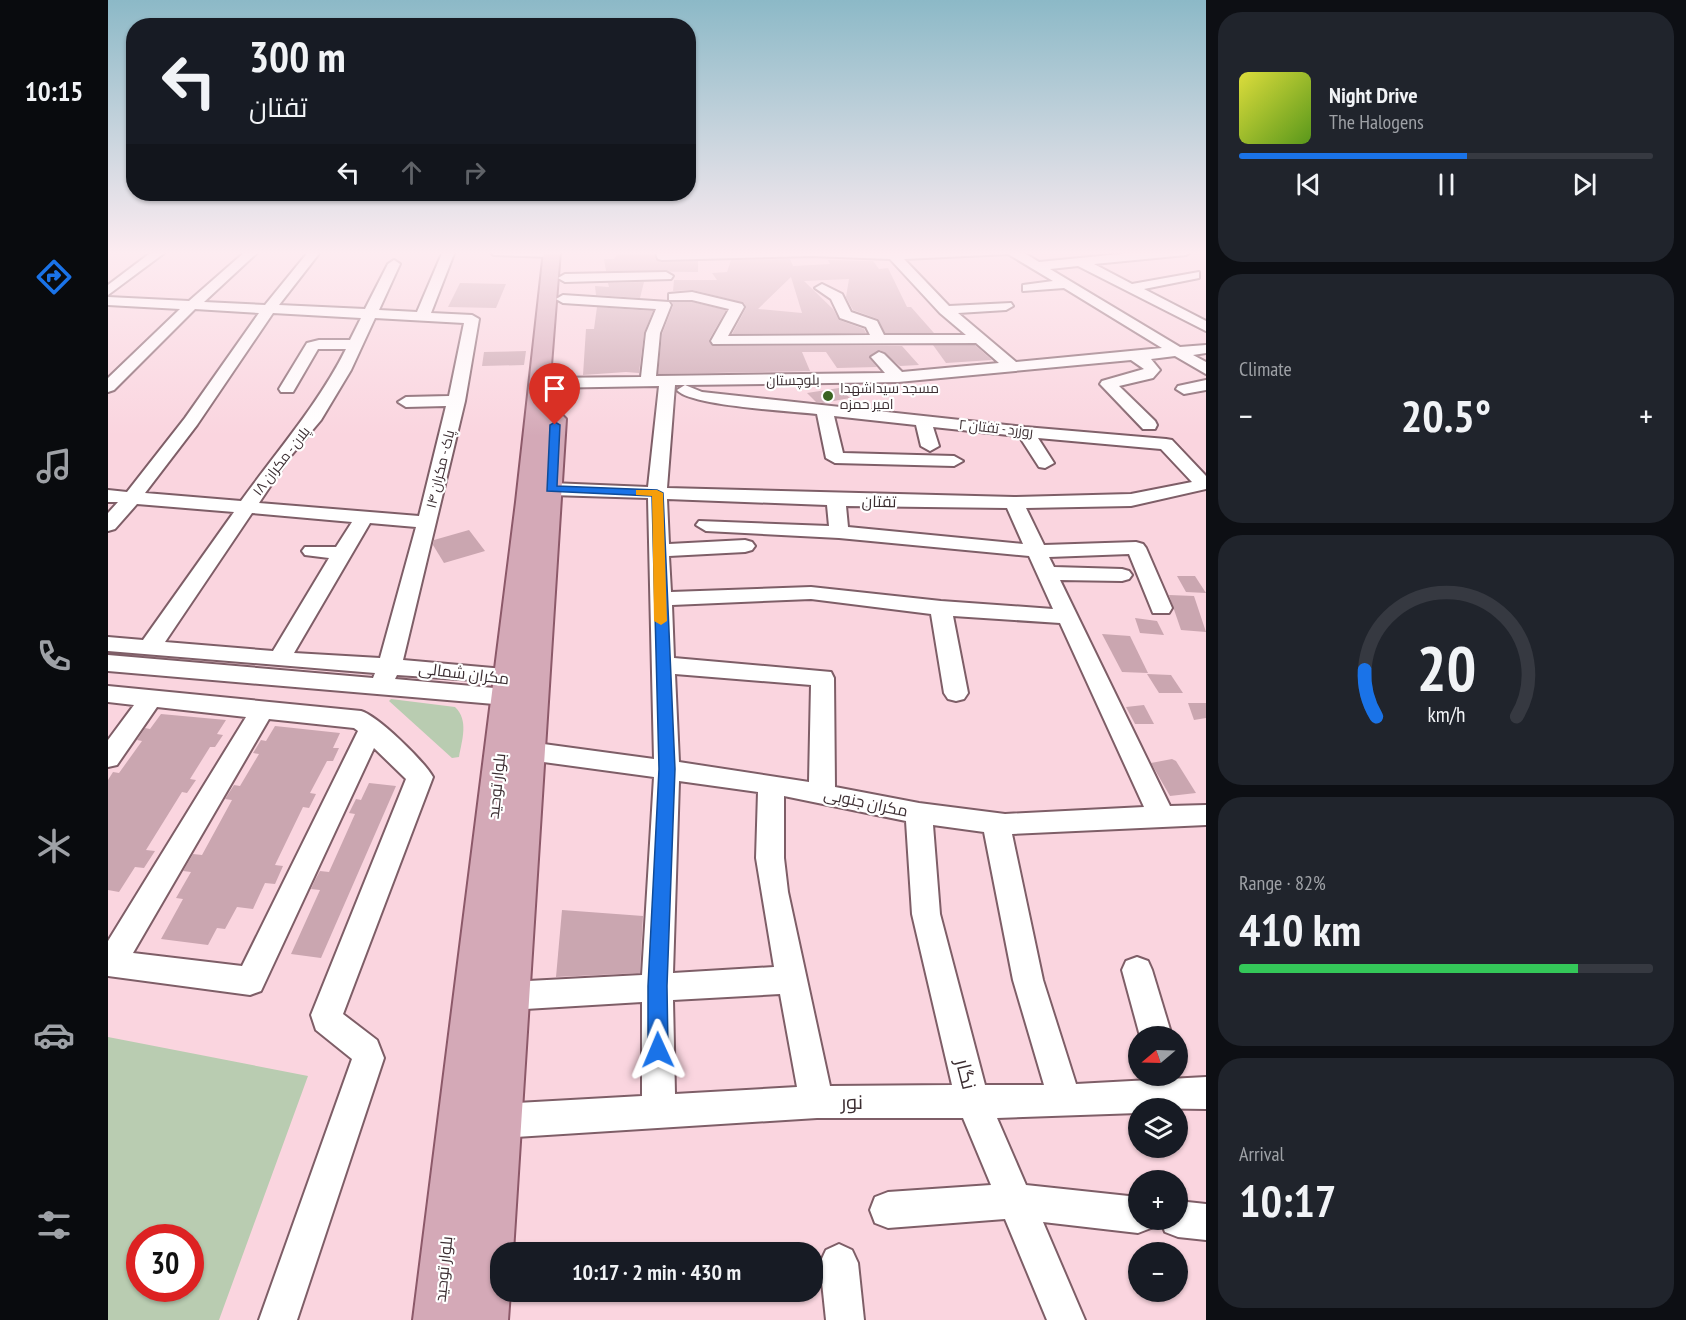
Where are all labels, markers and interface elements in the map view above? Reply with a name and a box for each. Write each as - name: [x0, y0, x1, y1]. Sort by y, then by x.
- text: 300 m: [249, 29, 346, 84]
- icon: left: [150, 42, 228, 120]
- text: 10:15: [25, 74, 83, 108]
- text: Night Drive: [1329, 81, 1418, 109]
- text: تفتان: [249, 90, 307, 124]
- text: The Halogens: [1329, 109, 1424, 135]
- icon: left: [332, 156, 365, 189]
- icon: ahead: [395, 156, 428, 189]
- icon: right: [458, 156, 491, 189]
- icon: previous: [1292, 168, 1325, 201]
- icon: pause: [1430, 168, 1463, 201]
- icon: next: [1568, 168, 1601, 201]
- icon: directions: [33, 256, 75, 298]
- text: Climate: [1239, 356, 1292, 382]
- pin: [529, 363, 580, 425]
- street label: بلوچستان: [766, 371, 820, 390]
- icon: arrive: [538, 372, 571, 405]
- place label: مسجد سیداشهدا امیر حمزه: [840, 379, 939, 413]
- text: 20.5°: [1401, 386, 1491, 444]
- marker: مسجد سیداشهدا امیر حمزه: [821, 389, 835, 403]
- text: −: [1239, 394, 1253, 437]
- text: +: [1639, 394, 1653, 437]
- street label: روزرد - تفتان ۲: [958, 415, 1034, 441]
- street label: پلان - مکران ۱۸: [248, 423, 315, 500]
- street label: پاک - مکران ۱۴: [422, 428, 459, 510]
- icon: music: [33, 445, 75, 487]
- street label: تفتان: [862, 491, 897, 512]
- text: 20: [1416, 627, 1476, 708]
- icon: phone: [33, 635, 75, 677]
- street label: مکران شمالی: [417, 658, 511, 689]
- text: km/h: [1427, 700, 1465, 728]
- street label: بلوار توحید: [483, 752, 509, 820]
- street label: مکران جنوبی: [822, 783, 910, 822]
- icon: climate: [33, 825, 75, 867]
- text: Range · 82%: [1239, 870, 1326, 896]
- text: 410 km: [1239, 900, 1361, 958]
- icon: car: [33, 1014, 75, 1056]
- position arrow: [626, 1018, 690, 1082]
- north arrow: [1128, 1026, 1188, 1086]
- map controls: [1128, 1026, 1188, 1302]
- street label: نگار: [949, 1055, 982, 1092]
- street label: نور: [840, 1089, 863, 1115]
- button: layers: [1128, 1098, 1188, 1158]
- text: Arrival: [1239, 1141, 1284, 1167]
- button: +: [1128, 1170, 1188, 1230]
- text: 10:17: [1239, 1171, 1336, 1229]
- icon: filters: [33, 1204, 75, 1246]
- speed limit sign: 30: [126, 1224, 204, 1302]
- street label: بلوار توحید: [430, 1235, 456, 1303]
- button: −: [1128, 1242, 1188, 1302]
- text: 10:17 · 2 min · 430 m: [572, 1258, 741, 1286]

